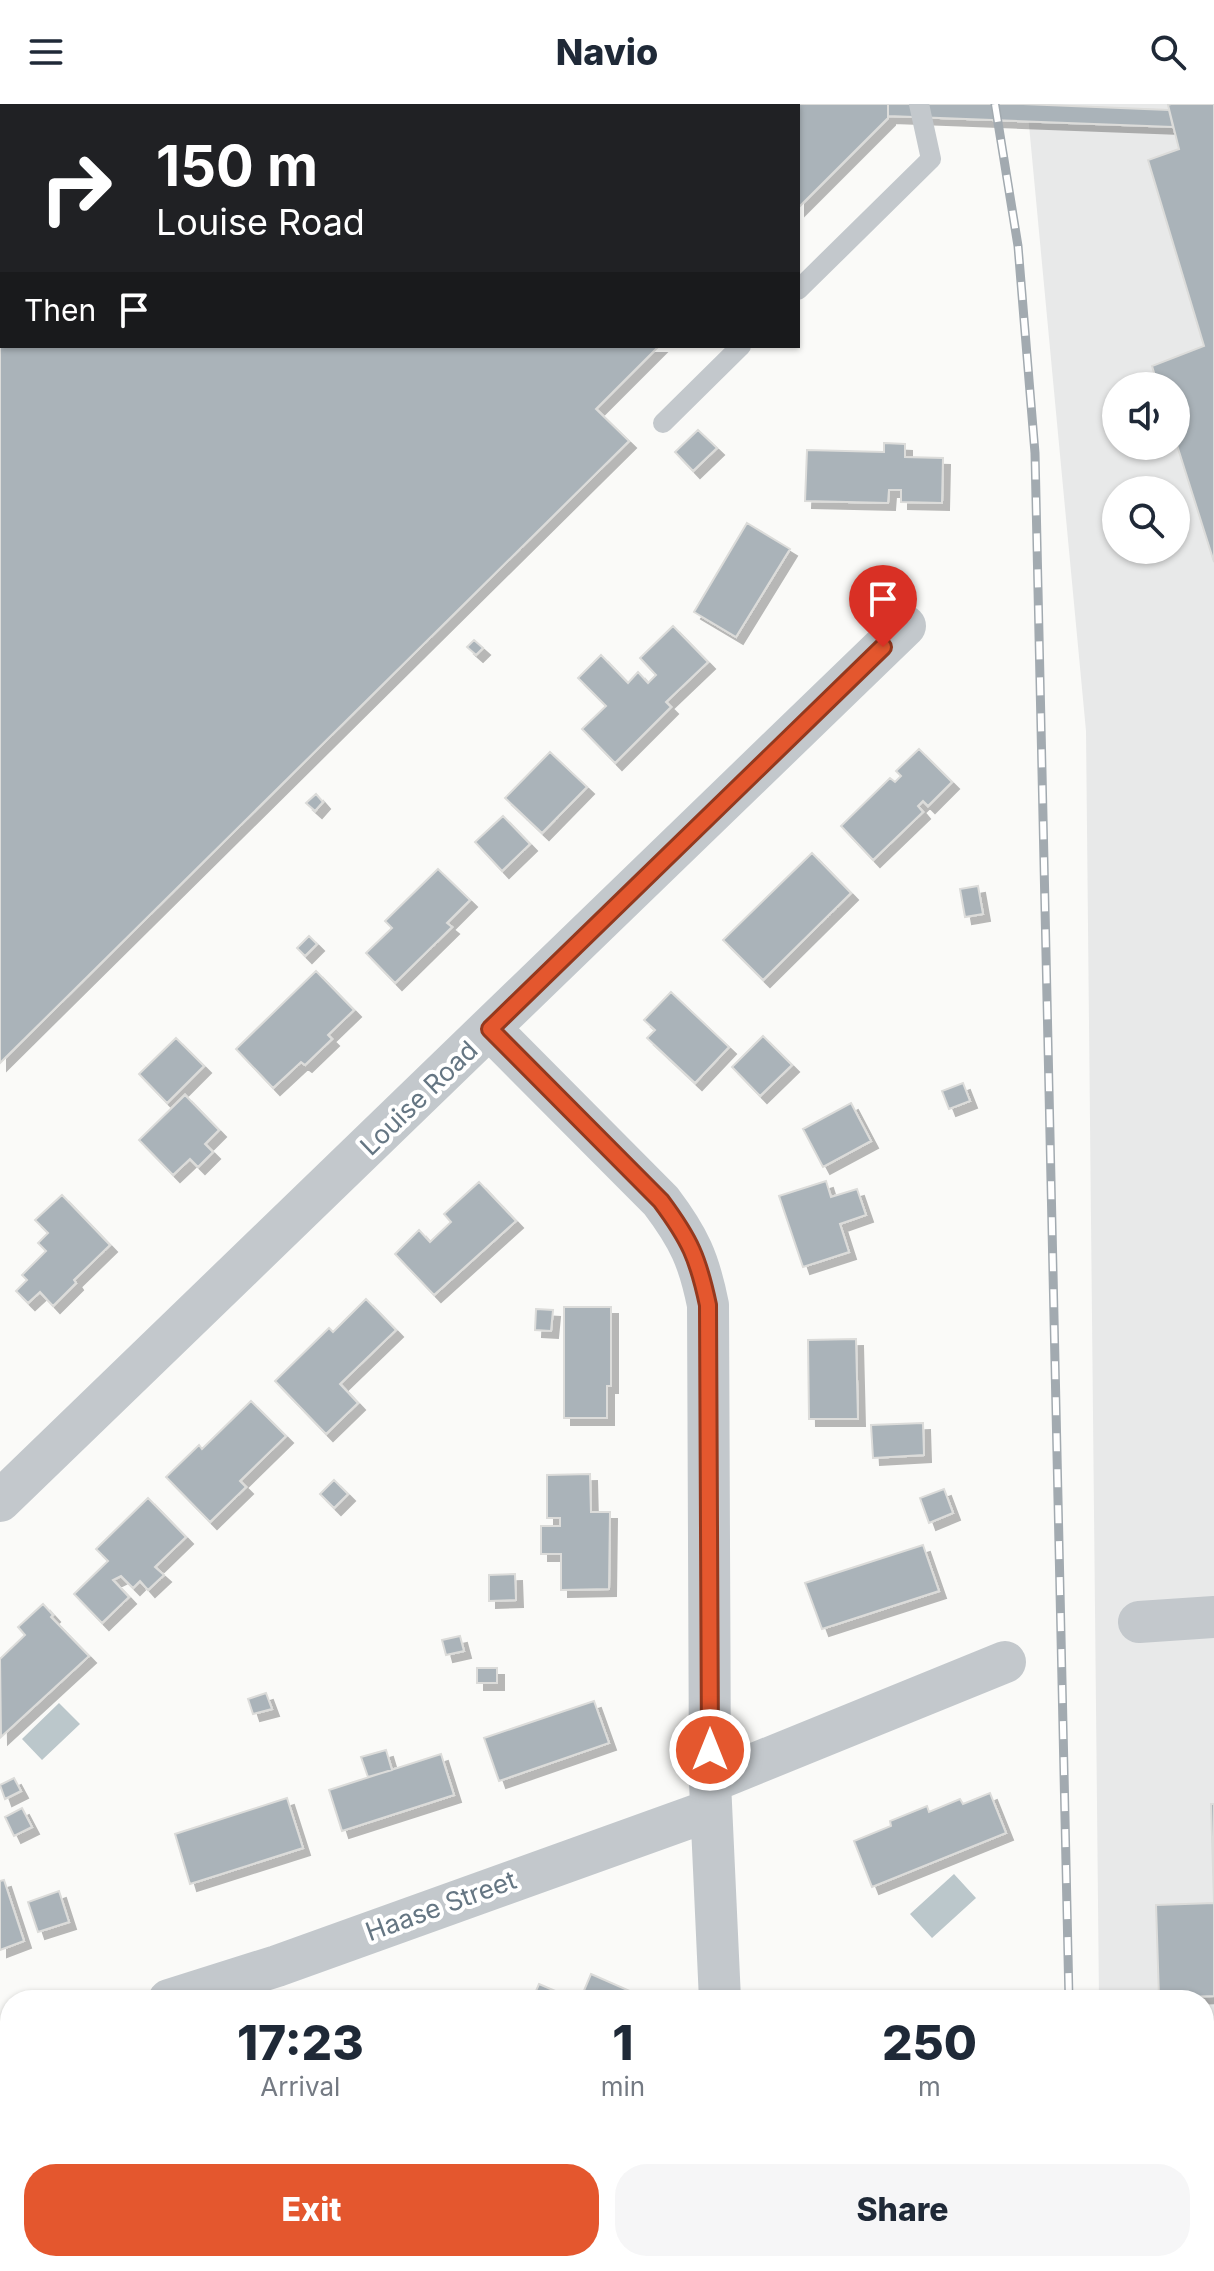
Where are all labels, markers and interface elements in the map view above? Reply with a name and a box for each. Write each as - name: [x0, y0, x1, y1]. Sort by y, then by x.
- icon: menu: [24, 30, 68, 74]
- text: Navio: [556, 30, 658, 74]
- icon: search: [1146, 30, 1190, 74]
- text: 150 m: [156, 132, 318, 200]
- icon: right: [24, 136, 128, 240]
- text: Louise Road: [156, 200, 365, 244]
- icon: arrive: [112, 288, 156, 332]
- text: Then: [24, 292, 96, 328]
- map controls: [1102, 372, 1190, 564]
- button: sound: [1102, 372, 1190, 460]
- button: search: [1102, 476, 1190, 564]
- pin: [849, 565, 917, 647]
- icon: arrive: [861, 577, 905, 621]
- street label: Louise Road: [354, 1034, 484, 1161]
- position arrow: [668, 1708, 752, 1792]
- street label: Haase Street: [361, 1864, 520, 1947]
- text: 17:23: [237, 2013, 364, 2072]
- text: 1: [612, 2013, 633, 2072]
- text: 250: [882, 2013, 977, 2072]
- text: Arrival: [260, 2071, 340, 2102]
- text: min: [601, 2071, 645, 2102]
- text: m: [918, 2071, 941, 2102]
- button: Exit: [24, 2164, 599, 2256]
- button: Share: [615, 2164, 1190, 2256]

